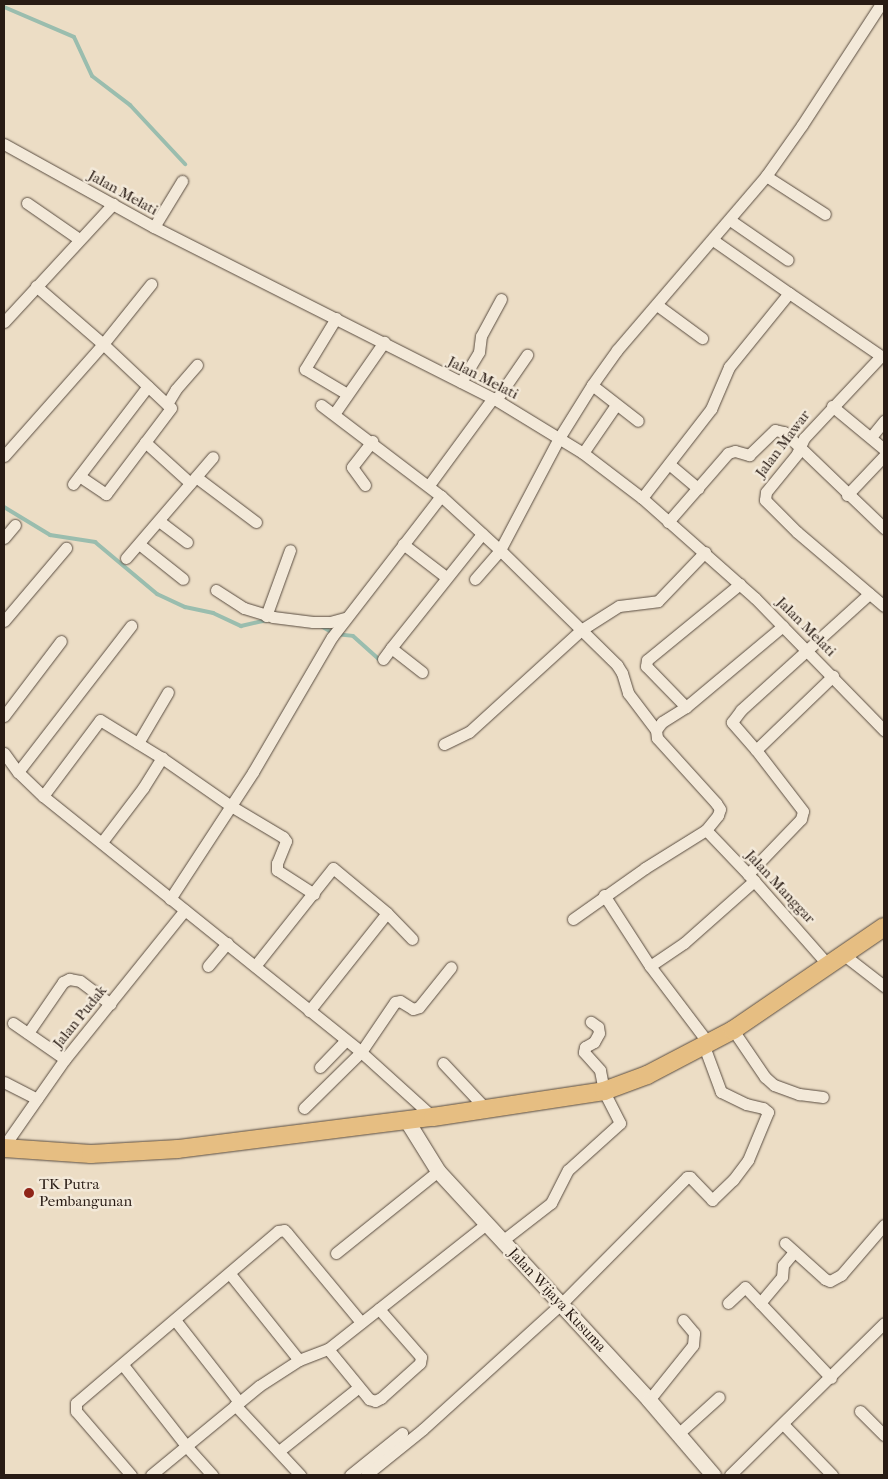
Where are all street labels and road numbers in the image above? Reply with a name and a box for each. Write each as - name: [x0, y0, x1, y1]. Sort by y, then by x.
- street label: Jalan Melati: [85, 166, 161, 220]
- street label: Jalan Melati: [445, 352, 521, 404]
- street label: Jalan Mawar: [752, 407, 814, 481]
- street label: Jalan Melati: [772, 593, 840, 661]
- street label: Jalan Manggar: [741, 846, 819, 928]
- street label: Jalan Pudak: [49, 982, 111, 1052]
- street label: Jalan Wijaya Kusuma: [504, 1244, 610, 1356]

